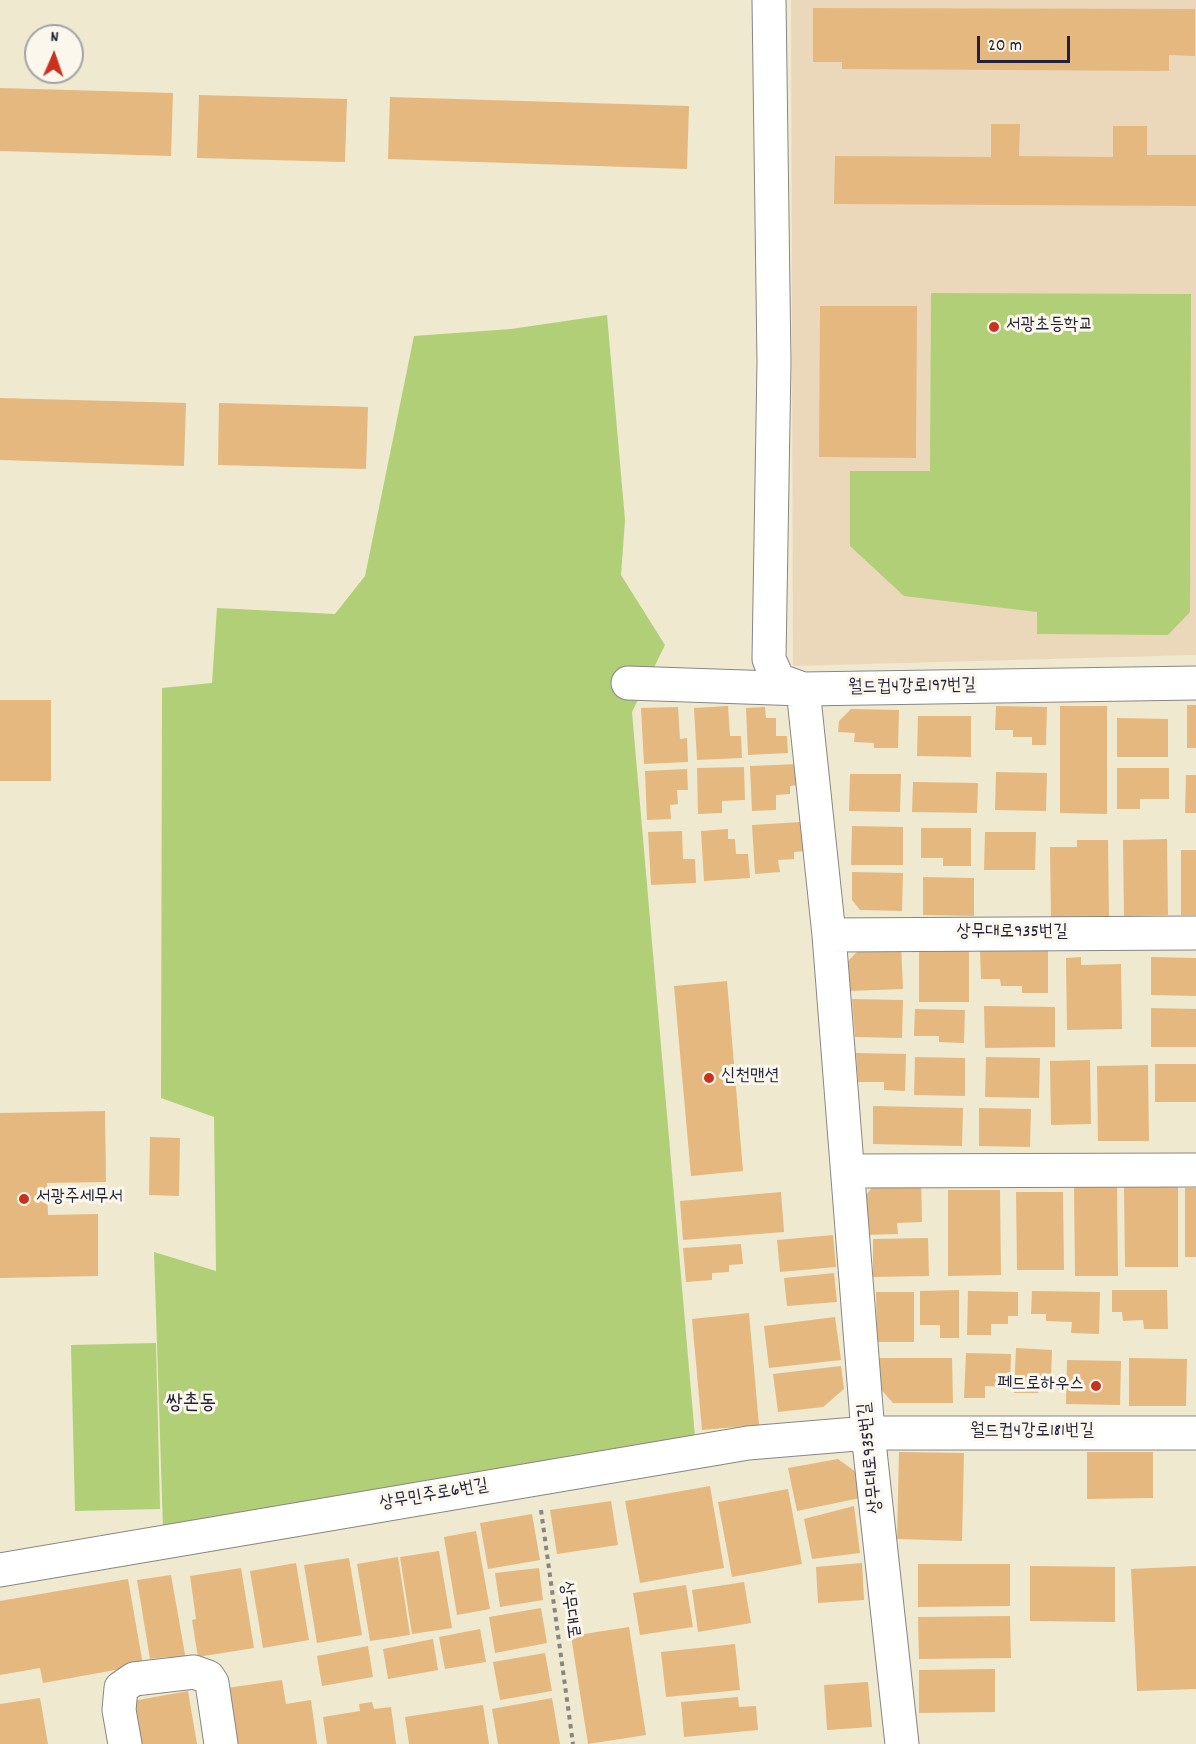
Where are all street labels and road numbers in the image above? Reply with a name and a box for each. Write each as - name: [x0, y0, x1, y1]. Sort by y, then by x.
- street label: 월드컵4강로197번길: [848, 676, 976, 700]
- street label: 상무대로935번길: [956, 923, 1068, 945]
- street label: 상무대로935번길: [855, 1401, 889, 1515]
- street label: 월드컵4강로181번길: [970, 1422, 1094, 1444]
- street label: 상무민주로6번길: [378, 1476, 490, 1516]
- street label: 상무대로: [553, 1580, 583, 1640]

